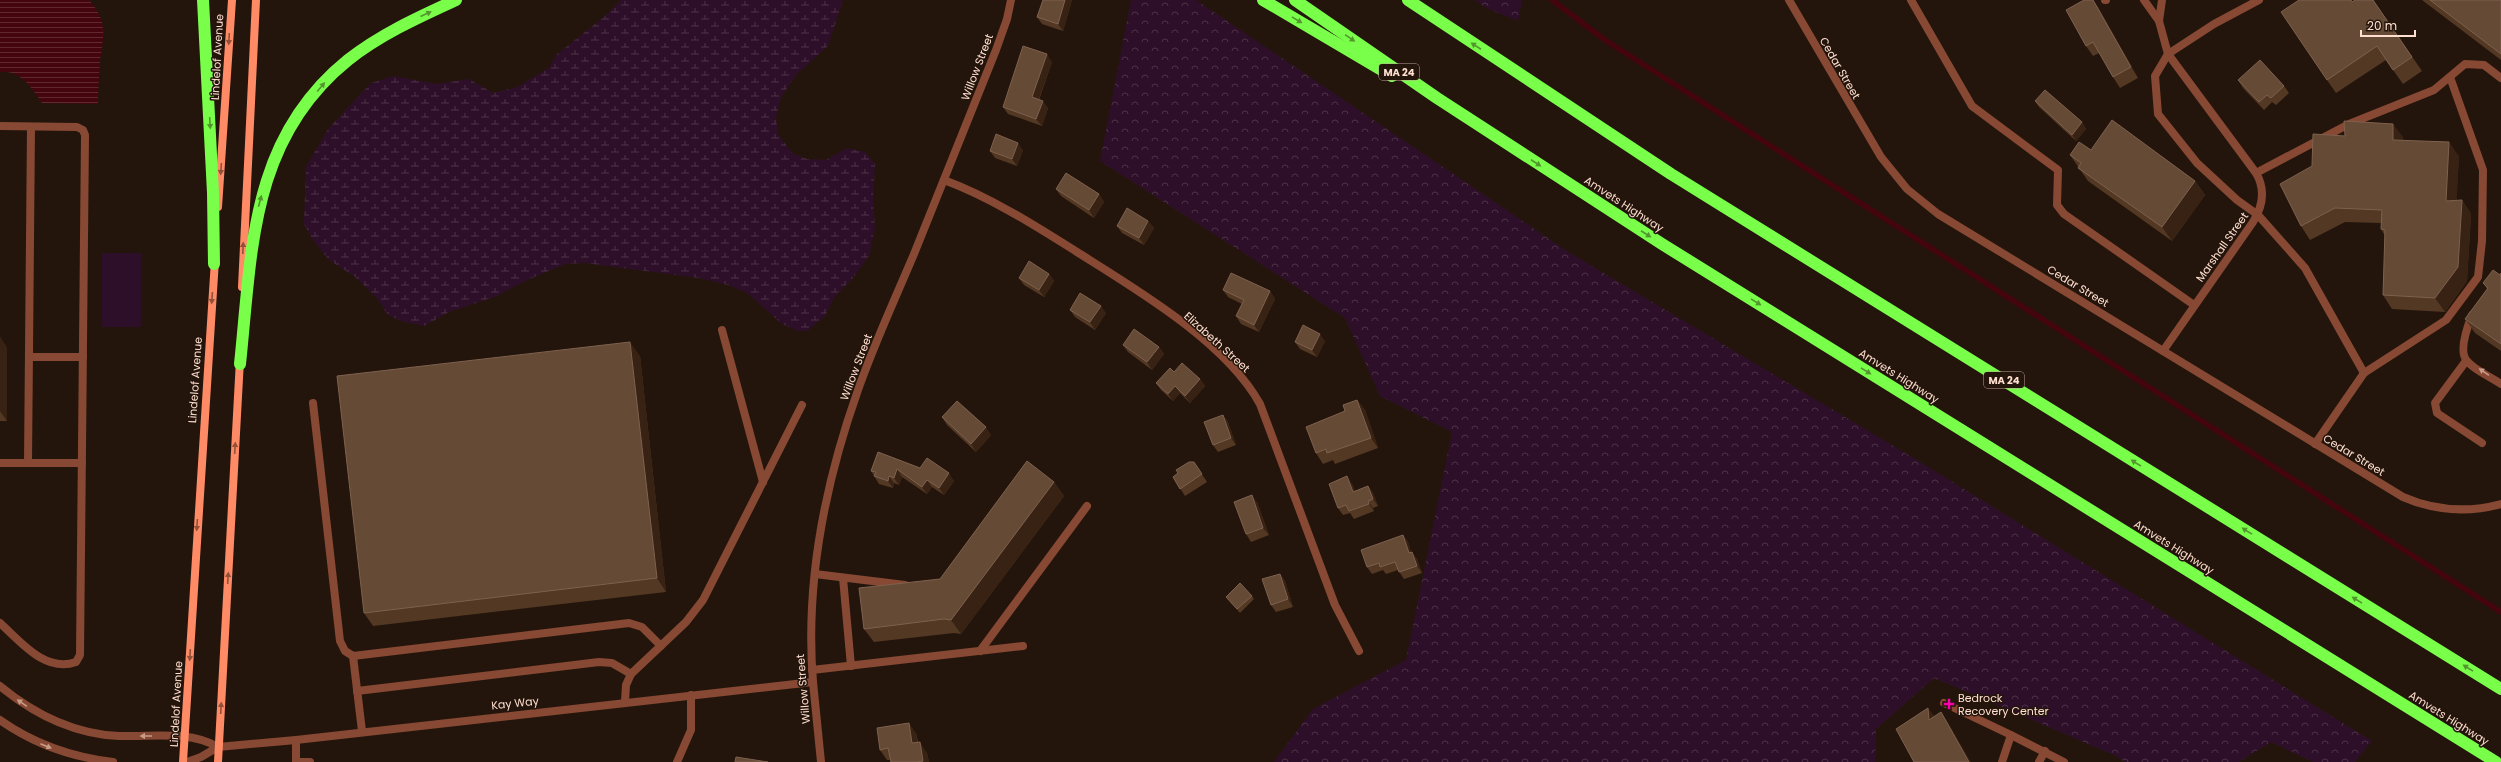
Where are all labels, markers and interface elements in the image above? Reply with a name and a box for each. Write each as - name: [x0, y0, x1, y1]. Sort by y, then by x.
- one-way arrow: [421, 11, 432, 17]
- scale bar: [2361, 12, 2415, 38]
- street label: Lindelof Avenue: [207, 13, 227, 101]
- one-way arrow: [1291, 16, 1302, 23]
- text: 20 m: [2367, 17, 2397, 34]
- street label: Willow Street: [957, 31, 997, 103]
- one-way arrow: [226, 33, 233, 45]
- one-way arrow: [1345, 34, 1355, 42]
- street label: Cedar Street: [1816, 34, 1864, 102]
- one-way arrow: [1471, 42, 1481, 50]
- road number: MA 24: [1379, 64, 1419, 80]
- one-way arrow: [316, 82, 325, 93]
- one-way arrow: [207, 117, 214, 129]
- one-way arrow: [1530, 160, 1542, 167]
- one-way arrow: [218, 163, 225, 175]
- street label: Amvets Highway: [1581, 172, 1668, 236]
- one-way arrow: [258, 195, 264, 207]
- street label: Marshall Street: [2192, 209, 2252, 285]
- one-way arrow: [1640, 230, 1652, 237]
- one-way arrow: [240, 242, 247, 254]
- street label: Cedar Street: [2044, 261, 2112, 311]
- one-way arrow: [208, 292, 215, 304]
- one-way arrow: [1750, 299, 1762, 306]
- street label: Elizabeth Street: [1180, 308, 1254, 376]
- street label: Willow Street: [836, 331, 876, 403]
- street label: Lindelof Avenue: [184, 336, 206, 424]
- street label: Amvets Highway: [1856, 345, 1943, 408]
- one-way arrow: [1861, 367, 1871, 375]
- one-way arrow: [2478, 369, 2490, 376]
- road number: MA 24: [1984, 372, 2024, 388]
- street label: Cedar Street: [2320, 430, 2388, 480]
- one-way arrow: [232, 441, 238, 454]
- one-way arrow: [2131, 459, 2142, 466]
- street label: Amvets Highway: [2131, 516, 2218, 579]
- one-way arrow: [193, 519, 200, 531]
- one-way arrow: [2242, 527, 2252, 535]
- one-way arrow: [224, 572, 231, 584]
- one-way arrow: [2351, 596, 2363, 603]
- one-way arrow: [186, 649, 193, 661]
- street label: Willow Street: [792, 653, 814, 725]
- street label: Lindelof Avenue: [166, 660, 186, 748]
- one-way arrow: [2463, 664, 2473, 672]
- street label: Amvets Highway: [2406, 687, 2493, 750]
- place label: Bedrock Recovery Center: [1958, 690, 2049, 719]
- street label: Kay Way: [491, 692, 540, 713]
- marker: Bedrock Recovery Center: [1943, 698, 1955, 710]
- one-way arrow: [17, 699, 28, 707]
- one-way arrow: [217, 702, 224, 714]
- one-way arrow: [139, 733, 152, 739]
- one-way arrow: [40, 742, 52, 749]

